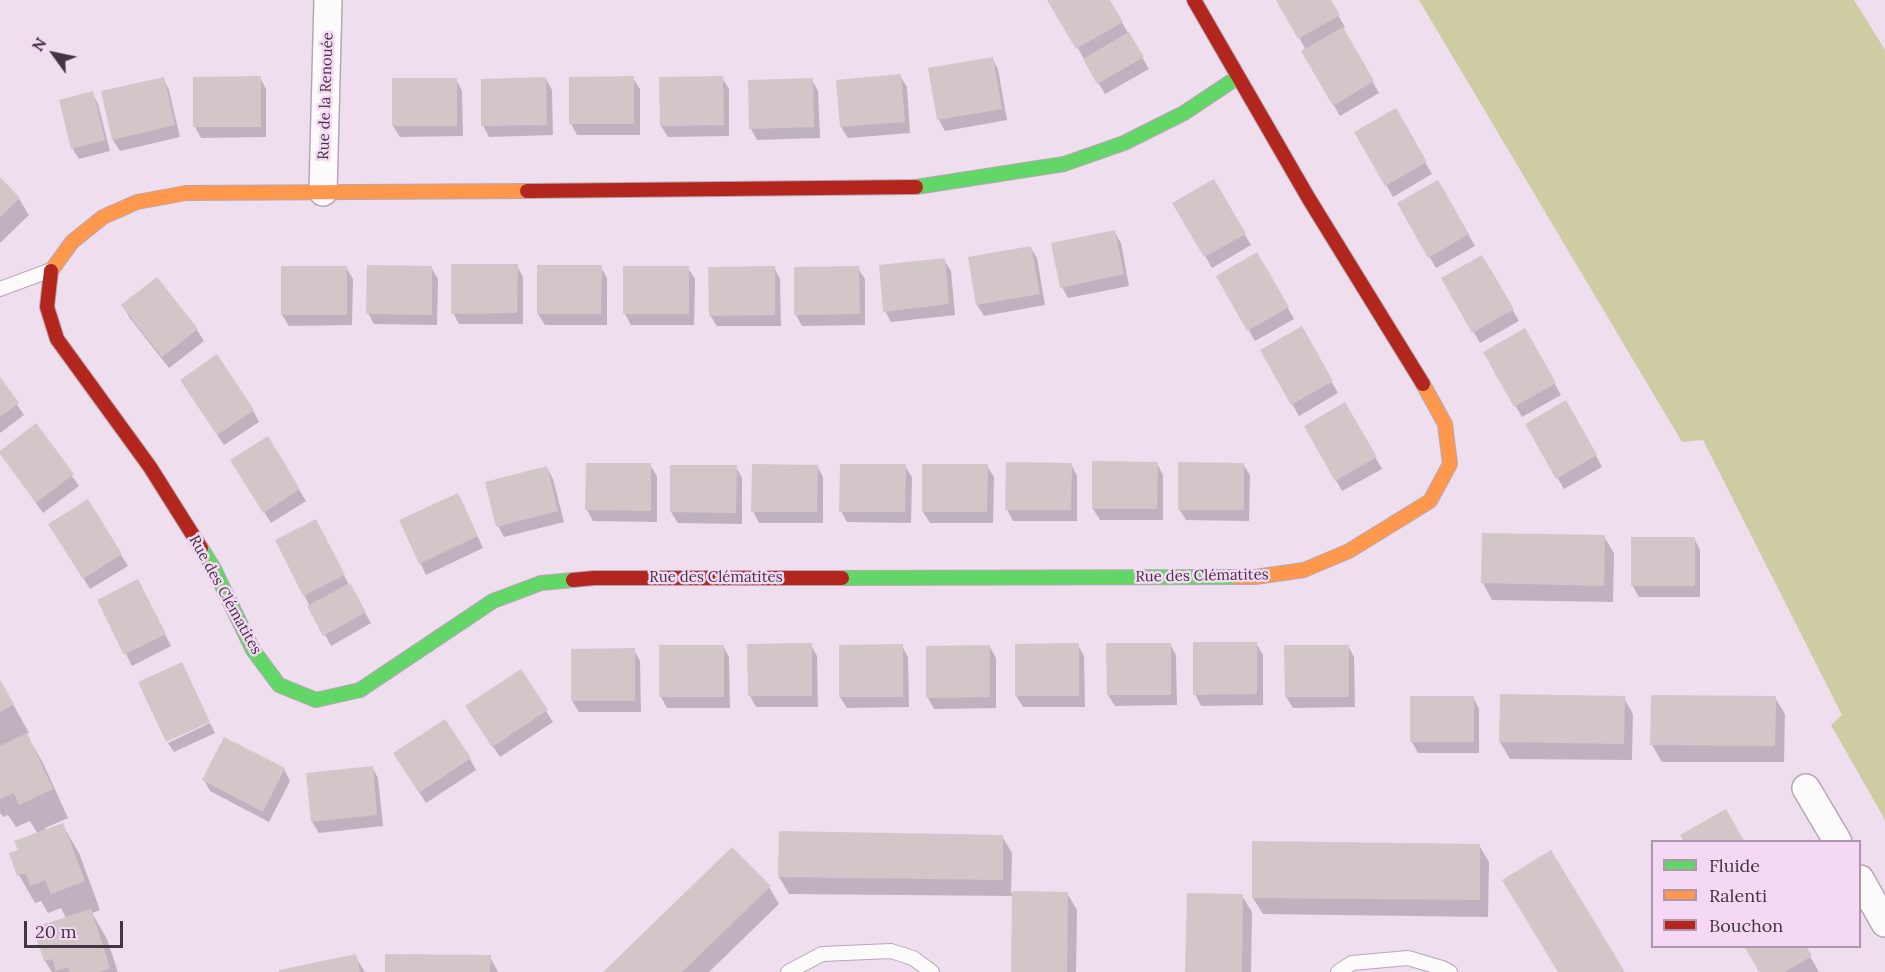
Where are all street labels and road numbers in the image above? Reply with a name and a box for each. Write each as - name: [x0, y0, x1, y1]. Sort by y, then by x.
- street label: Rue de la Renouée: [315, 32, 337, 160]
- street label: Rue des Clématites: [185, 532, 265, 658]
- street label: Rue des Clématites: [1135, 566, 1269, 586]
- street label: Rue des Clématites: [649, 569, 783, 587]

